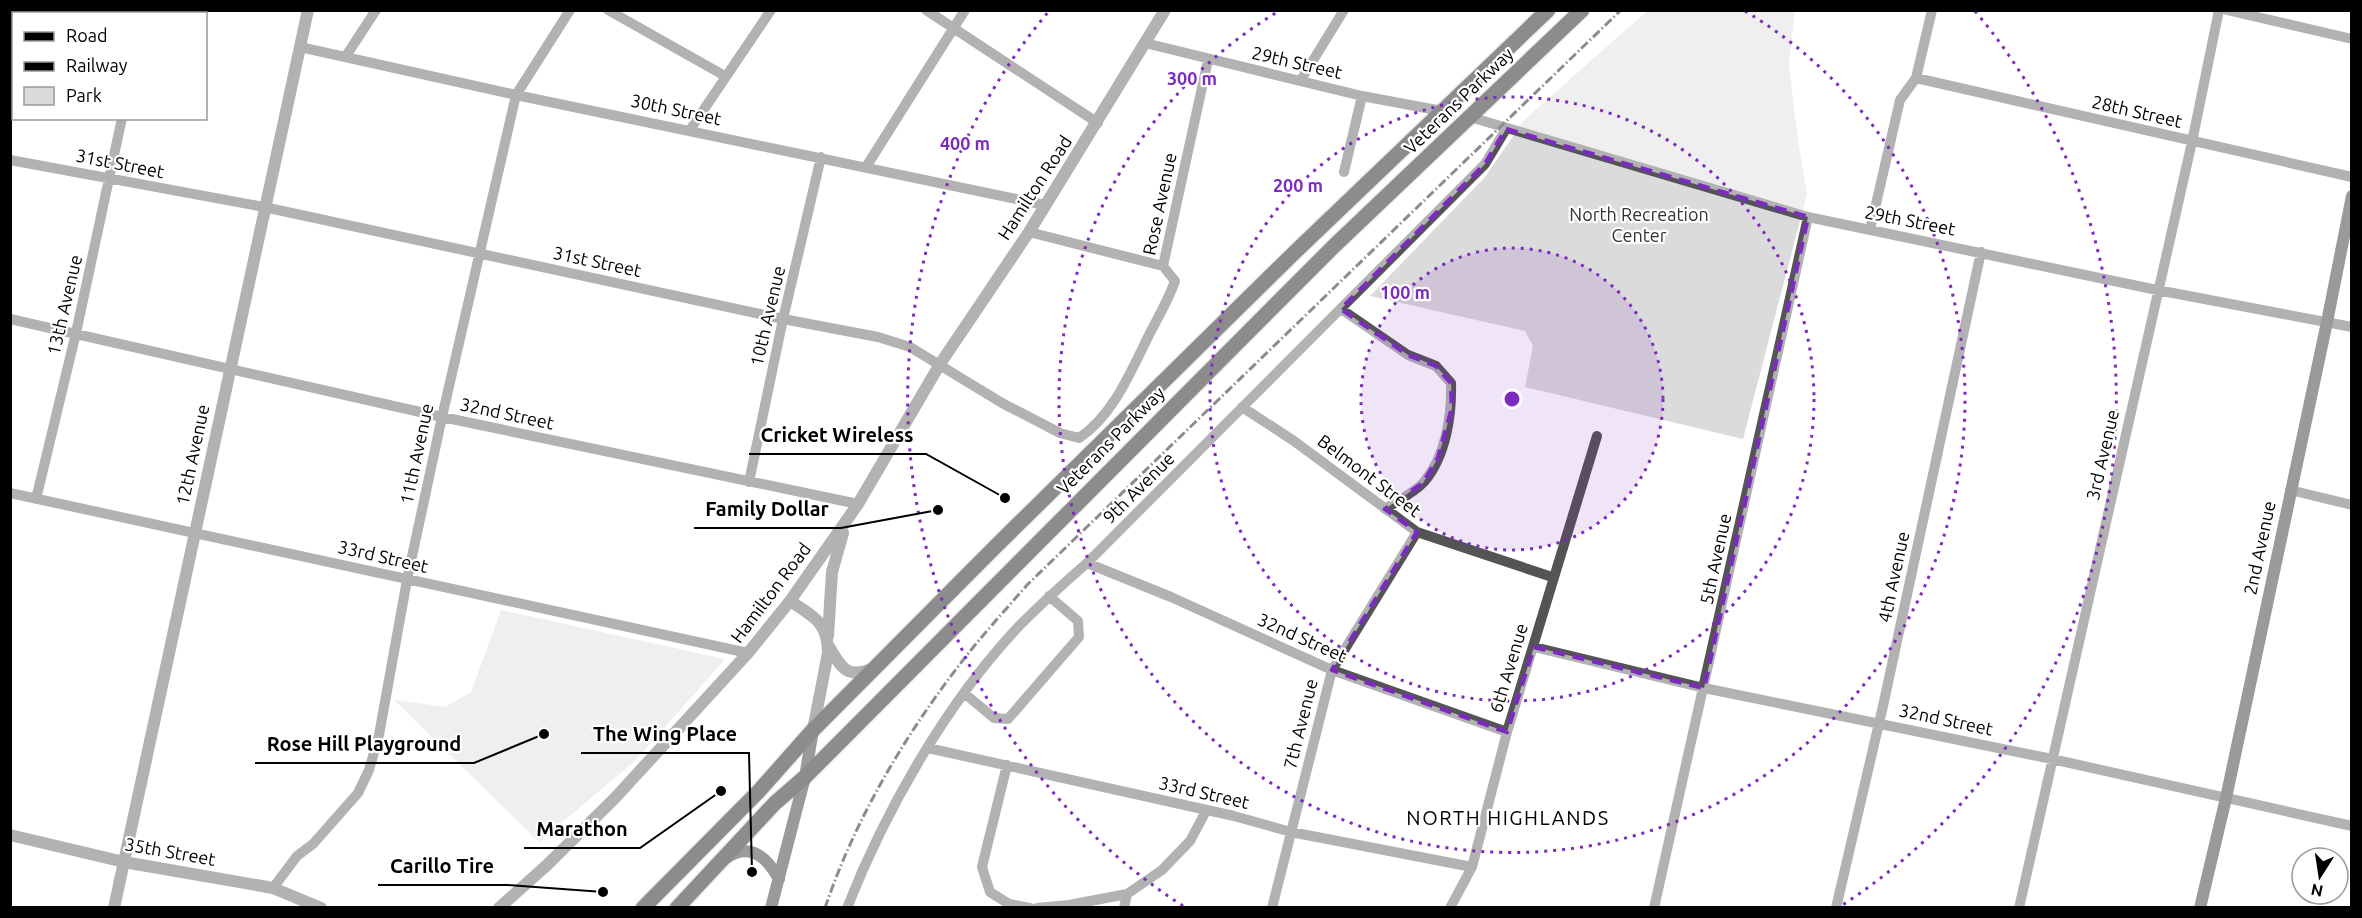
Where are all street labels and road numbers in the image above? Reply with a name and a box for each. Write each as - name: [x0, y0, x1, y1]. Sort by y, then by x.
- street label: 29th Street: [1250, 42, 1344, 82]
- street label: Veterans Parkway: [1400, 43, 1517, 157]
- street label: 30th Street: [629, 90, 723, 128]
- street label: 28th Street: [2090, 91, 2184, 131]
- street label: Hamilton Road: [993, 132, 1075, 243]
- street label: 31st Street: [74, 145, 166, 181]
- street label: Rose Avenue: [1138, 151, 1180, 257]
- street label: 29th Street: [1863, 201, 1957, 239]
- street label: 31st Street: [551, 242, 643, 280]
- street label: 13th Avenue: [43, 253, 85, 357]
- street label: 10th Avenue: [746, 264, 788, 368]
- street label: Veterans Parkway: [1052, 382, 1168, 498]
- street label: 32nd Street: [458, 393, 556, 433]
- street label: 11th Avenue: [396, 402, 436, 506]
- street label: 12th Avenue: [172, 403, 212, 507]
- street label: 3rd Avenue: [2082, 408, 2122, 502]
- street label: Belmont Street: [1314, 430, 1425, 520]
- street label: 9th Avenue: [1099, 448, 1178, 527]
- street label: 2nd Avenue: [2239, 499, 2279, 597]
- street label: 5th Avenue: [1696, 512, 1734, 606]
- street label: 4th Avenue: [1874, 530, 1912, 624]
- street label: 33rd Street: [336, 536, 430, 576]
- street label: Hamilton Road: [726, 539, 814, 646]
- street label: 32nd Street: [1255, 609, 1350, 666]
- street label: 6th Avenue: [1485, 621, 1531, 715]
- street label: 7th Avenue: [1279, 677, 1321, 771]
- street label: 32nd Street: [1897, 699, 1995, 739]
- street label: 33rd Street: [1157, 772, 1251, 812]
- street label: 35th Street: [123, 833, 217, 869]

